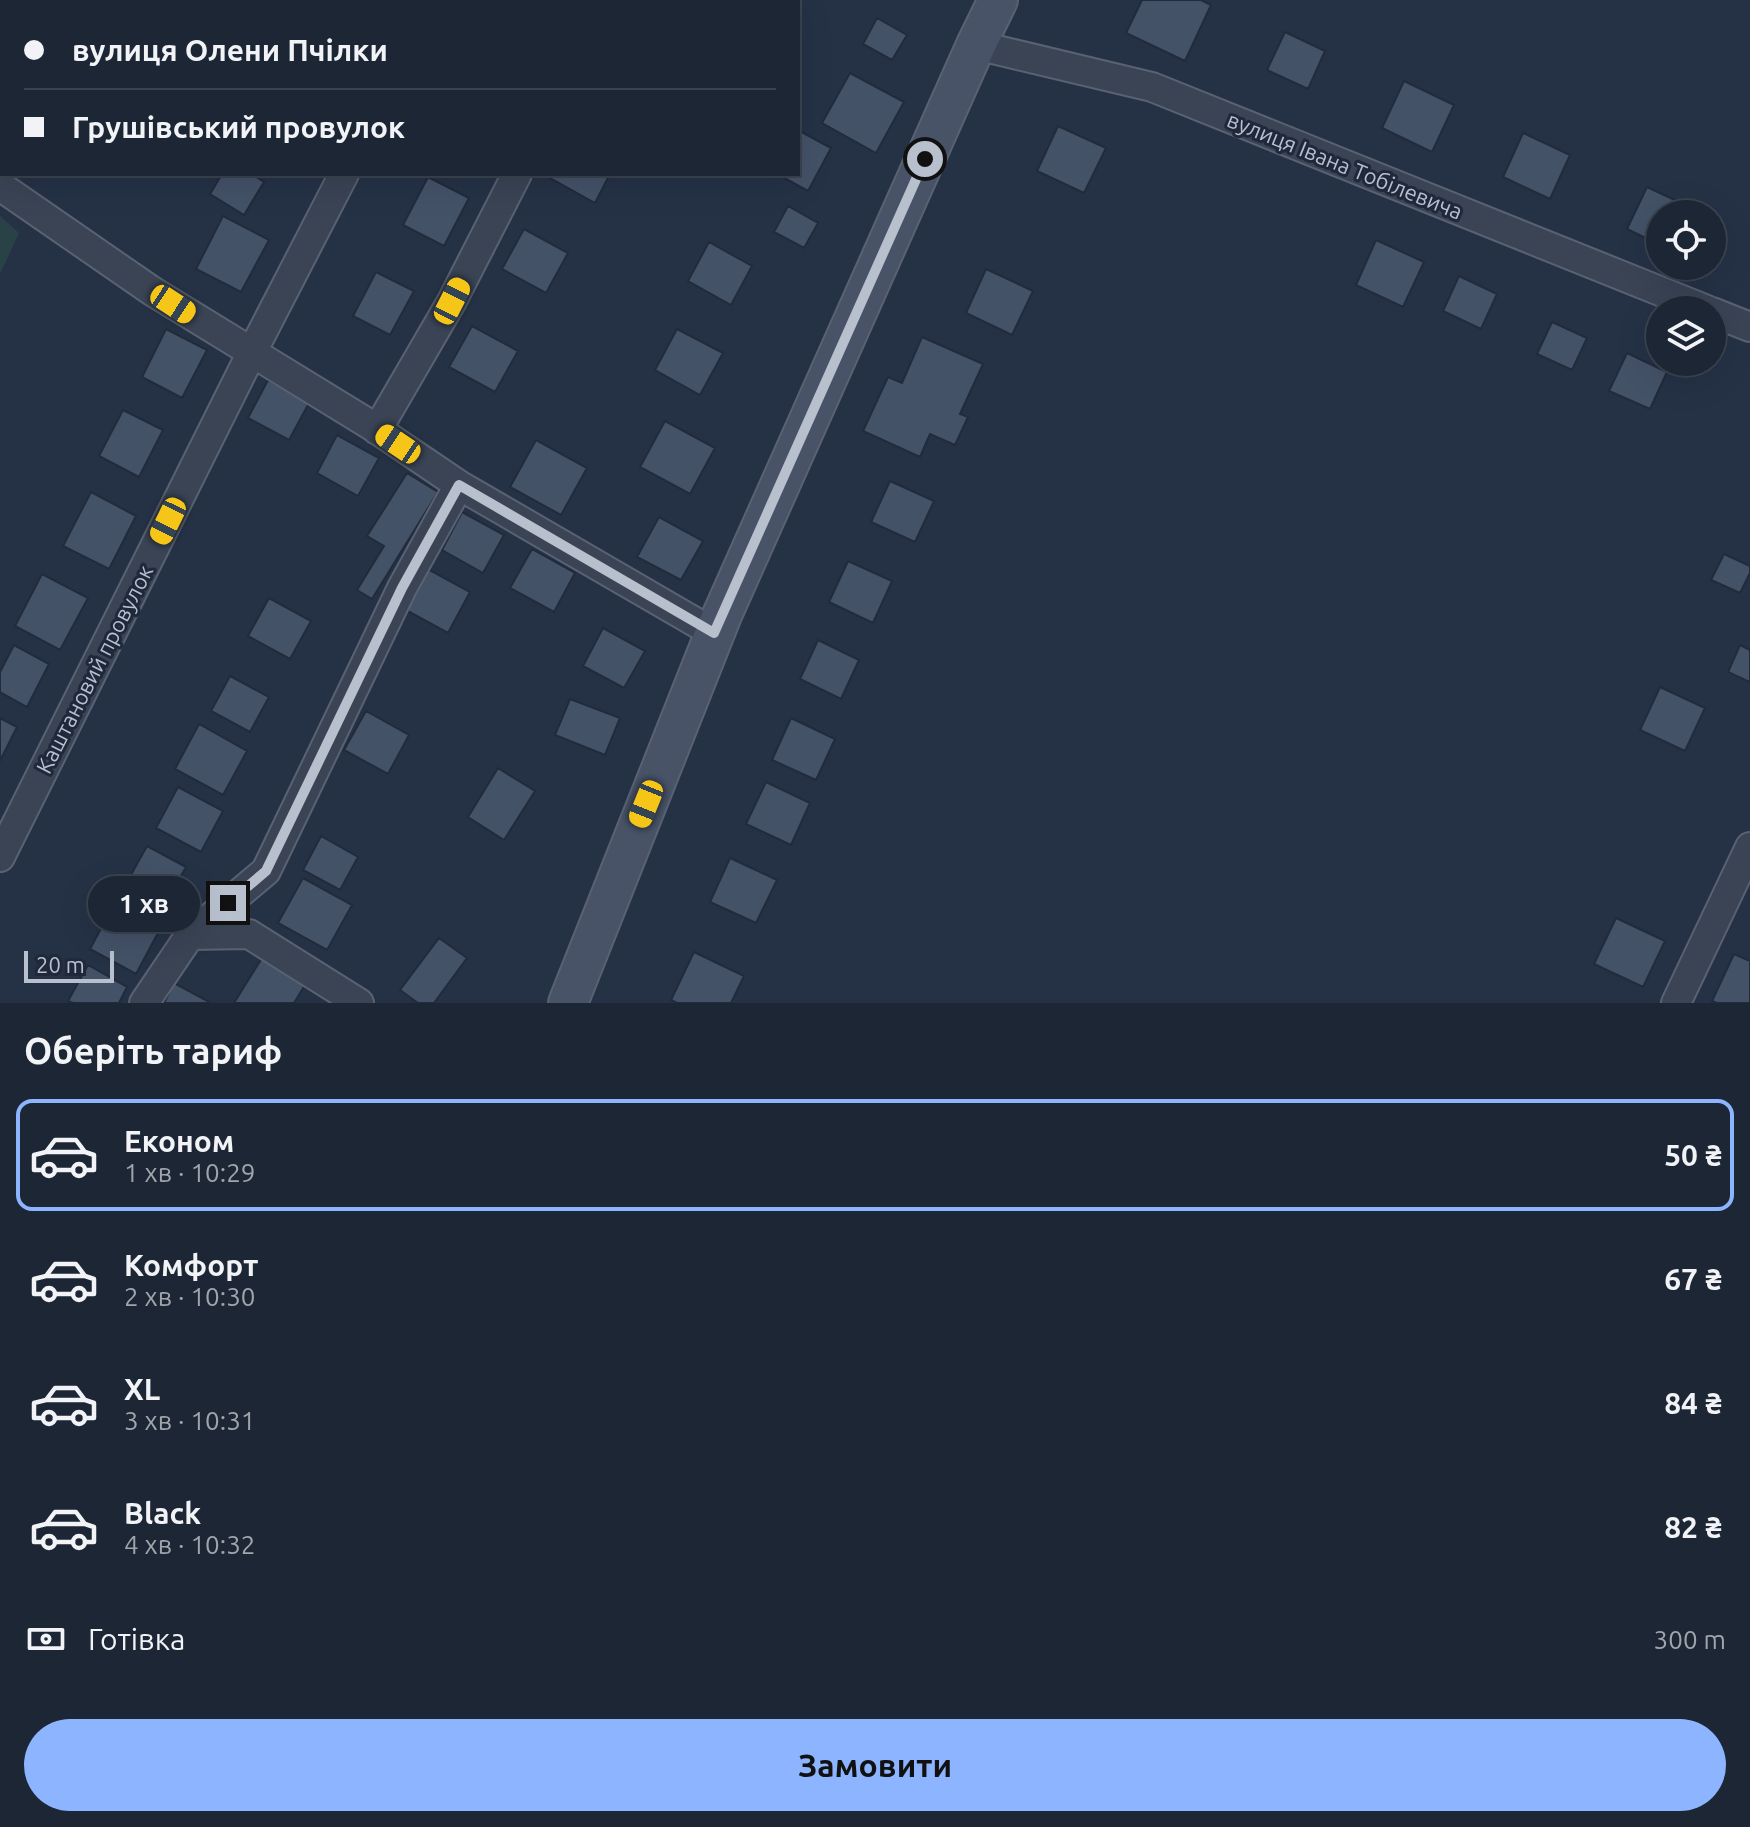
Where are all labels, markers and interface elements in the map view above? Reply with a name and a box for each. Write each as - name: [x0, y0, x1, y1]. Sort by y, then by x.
- text: вулиця Олени Пчілки: [72, 33, 388, 67]
- street label: вулиця Івана Тобілевича: [1224, 106, 1466, 224]
- text: Грушівський провулок: [72, 110, 405, 144]
- route start: [907, 141, 943, 177]
- map controls: [1646, 200, 1726, 376]
- button: locate: [1646, 200, 1726, 280]
- car: [430, 274, 474, 328]
- car: [146, 281, 200, 327]
- button: layers: [1646, 296, 1726, 376]
- car: [371, 421, 425, 467]
- car: [147, 494, 189, 548]
- street label: Каштановий провулок: [31, 561, 157, 777]
- car: [626, 777, 666, 831]
- callout: 1 хв: [88, 875, 200, 931]
- route end: [210, 885, 246, 921]
- text: 1 хв: [119, 889, 169, 918]
- scale bar: [24, 947, 114, 983]
- text: 20 m: [36, 952, 85, 977]
- text: Оберіть тариф: [24, 1030, 282, 1071]
- icon: car: [28, 1119, 100, 1191]
- text: Економ: [124, 1124, 234, 1158]
- text: 50 ₴: [1664, 1138, 1722, 1172]
- text: 1 хв · 10:29: [124, 1158, 255, 1187]
- icon: car: [28, 1243, 100, 1315]
- text: Комфорт: [124, 1248, 258, 1282]
- text: 67 ₴: [1664, 1262, 1722, 1296]
- text: 2 хв · 10:30: [124, 1282, 255, 1311]
- icon: car: [28, 1367, 100, 1439]
- text: XL: [124, 1372, 160, 1406]
- text: 84 ₴: [1664, 1386, 1722, 1420]
- text: 3 хв · 10:31: [124, 1406, 255, 1435]
- icon: car: [28, 1491, 100, 1563]
- text: Black: [124, 1496, 201, 1530]
- text: 82 ₴: [1664, 1510, 1722, 1544]
- text: 4 хв · 10:32: [124, 1530, 255, 1559]
- icon: cash: [24, 1617, 68, 1661]
- text: Готівка: [88, 1622, 185, 1656]
- text: 300 m: [1654, 1625, 1726, 1654]
- button: Замовити: [24, 1719, 1726, 1811]

